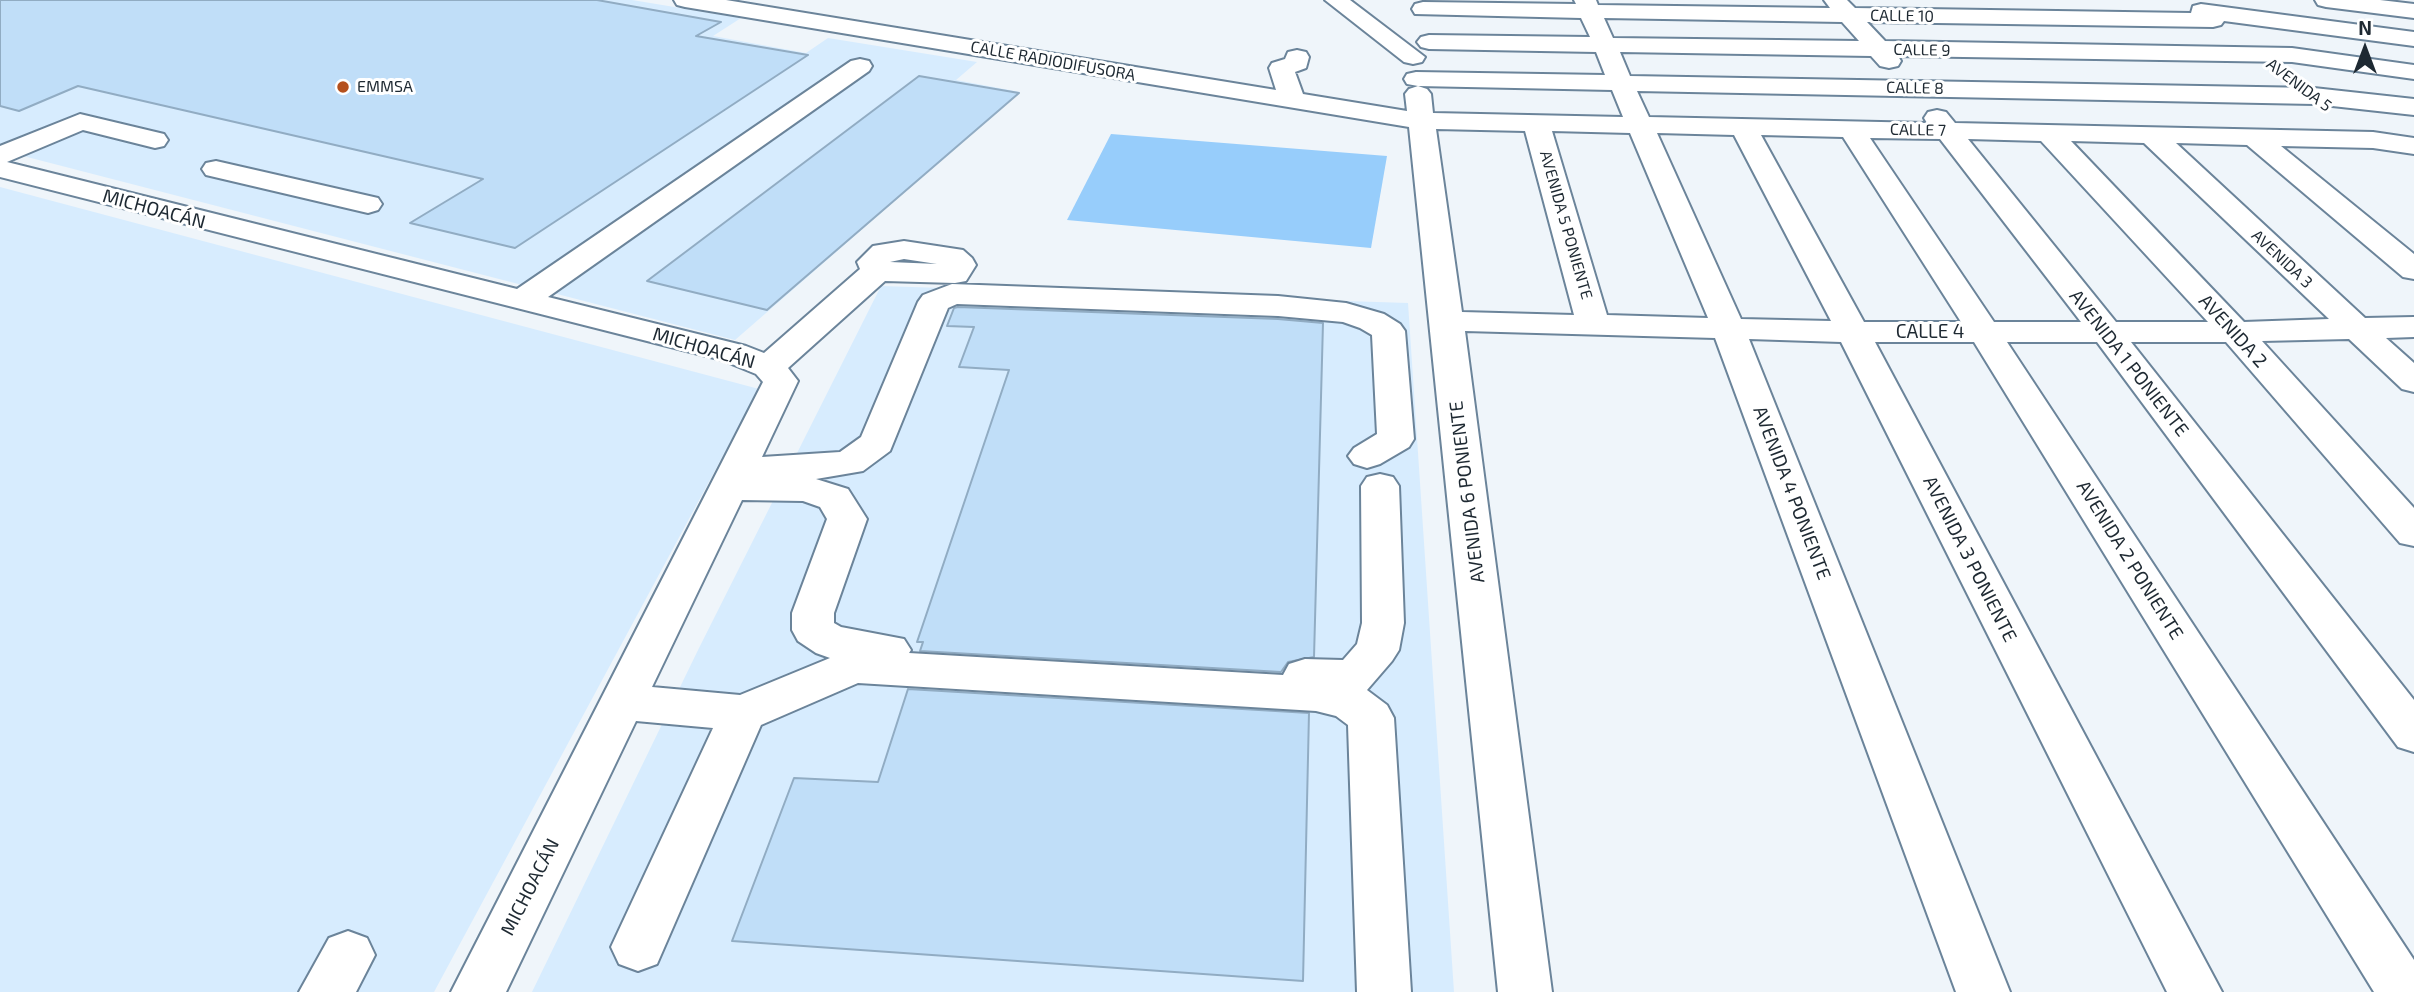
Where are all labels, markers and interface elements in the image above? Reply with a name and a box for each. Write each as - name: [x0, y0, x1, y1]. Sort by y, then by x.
- street label: CALLE 10: [1870, 6, 1934, 26]
- north arrow: [2330, 14, 2400, 84]
- text: N: [2358, 16, 2372, 39]
- street label: CALLE RADIODIFUSORA: [969, 37, 1137, 85]
- street label: CALLE 9: [1893, 40, 1951, 60]
- street label: AVENIDA 5: [2263, 54, 2335, 116]
- place label: EMMSA: [357, 77, 413, 97]
- street label: CALLE 8: [1886, 78, 1944, 98]
- marker: EMMSA: [335, 79, 351, 95]
- street label: CALLE 7: [1890, 120, 1946, 140]
- street label: AVENIDA 5 PONIENTE: [1536, 148, 1596, 302]
- street label: MICHOACÁN: [100, 184, 208, 234]
- street label: AVENIDA 3: [2247, 226, 2317, 292]
- street label: AVENIDA 1 PONIENTE: [2065, 285, 2193, 441]
- street label: AVENIDA 2: [2194, 290, 2272, 372]
- street label: CALLE 4: [1896, 321, 1964, 343]
- street label: MICHOACÁN: [650, 322, 758, 374]
- street label: AVENIDA 6 PONIENTE: [1445, 400, 1489, 584]
- street label: AVENIDA 4 PONIENTE: [1748, 403, 1836, 583]
- street label: AVENIDA 3 PONIENTE: [1918, 472, 2022, 646]
- street label: AVENIDA 2 PONIENTE: [2072, 476, 2188, 644]
- street label: MICHOACÁN: [496, 835, 564, 939]

